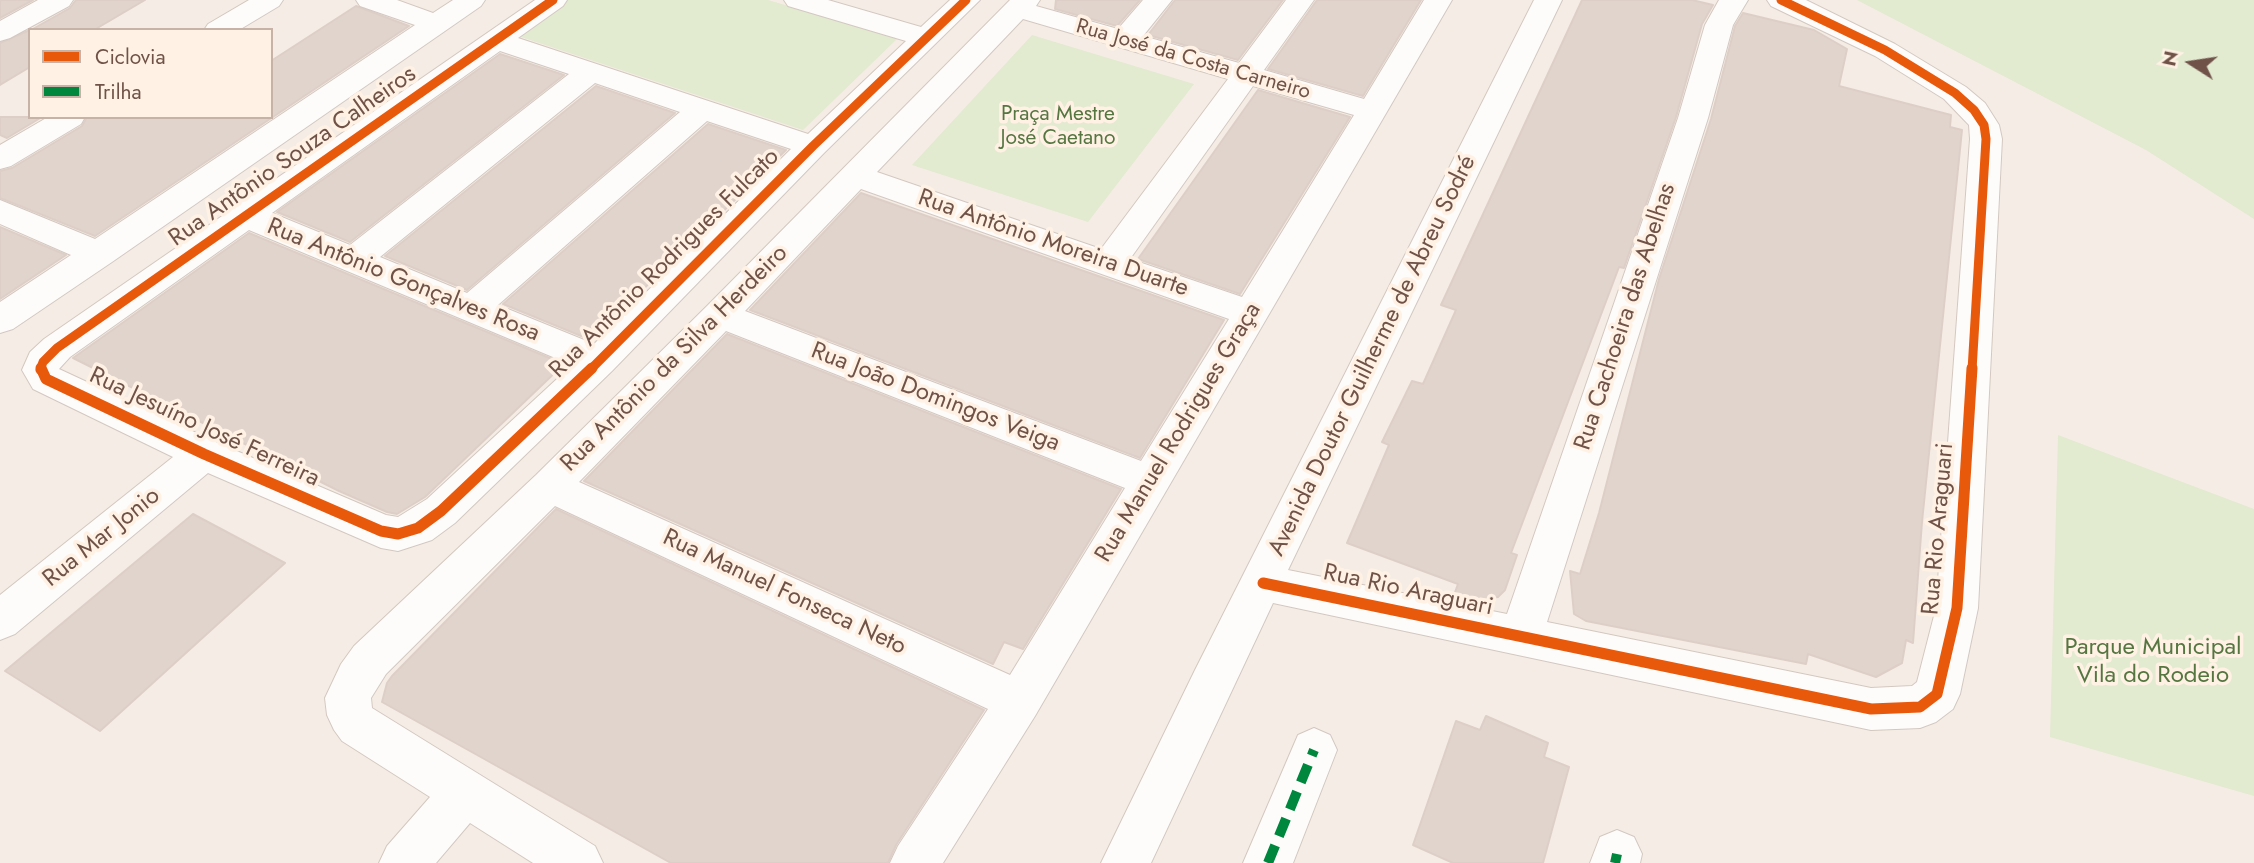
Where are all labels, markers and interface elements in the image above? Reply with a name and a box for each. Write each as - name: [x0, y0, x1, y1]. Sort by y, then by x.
- street label: Rua José da Costa Carneiro: [1073, 14, 1313, 106]
- legend: [28, 28, 273, 119]
- north arrow: [2156, 28, 2226, 98]
- text: Ciclovia: [95, 42, 166, 72]
- text: N: [2155, 48, 2185, 69]
- street label: Rua Antônio Souza Calheiros: [164, 61, 422, 253]
- text: Trilha: [95, 77, 142, 107]
- park label: Praça Mestre José Caetano: [1000, 102, 1116, 152]
- street label: Rua Antônio Rodrigues Fulcato: [544, 143, 786, 385]
- street label: Avenida Doutor Guilherme de Abreu Sodré: [1263, 151, 1483, 561]
- street label: Rua Cachoeira das Abelhas: [1569, 180, 1683, 454]
- street label: Rua Antônio Moreira Duarte: [914, 184, 1192, 304]
- street label: Rua Antônio Gonçalves Rosa: [263, 213, 543, 349]
- street label: Rua Antônio da Silva Herdeiro: [556, 240, 794, 478]
- street label: Rua Manuel Rodrigues Graça: [1090, 298, 1268, 568]
- street label: Rua João Domingos Veiga: [807, 337, 1063, 459]
- street label: Rua Jesuíno José Ferreira: [84, 362, 324, 494]
- street label: Rua Rio Araguari: [1917, 442, 1961, 616]
- street label: Rua Mar Jonio: [38, 482, 166, 594]
- street label: Rua Manuel Fonseca Neto: [658, 524, 910, 662]
- street label: Rua Rio Araguari: [1321, 559, 1495, 623]
- park label: Parque Municipal Vila do Rodeio: [2064, 634, 2242, 690]

